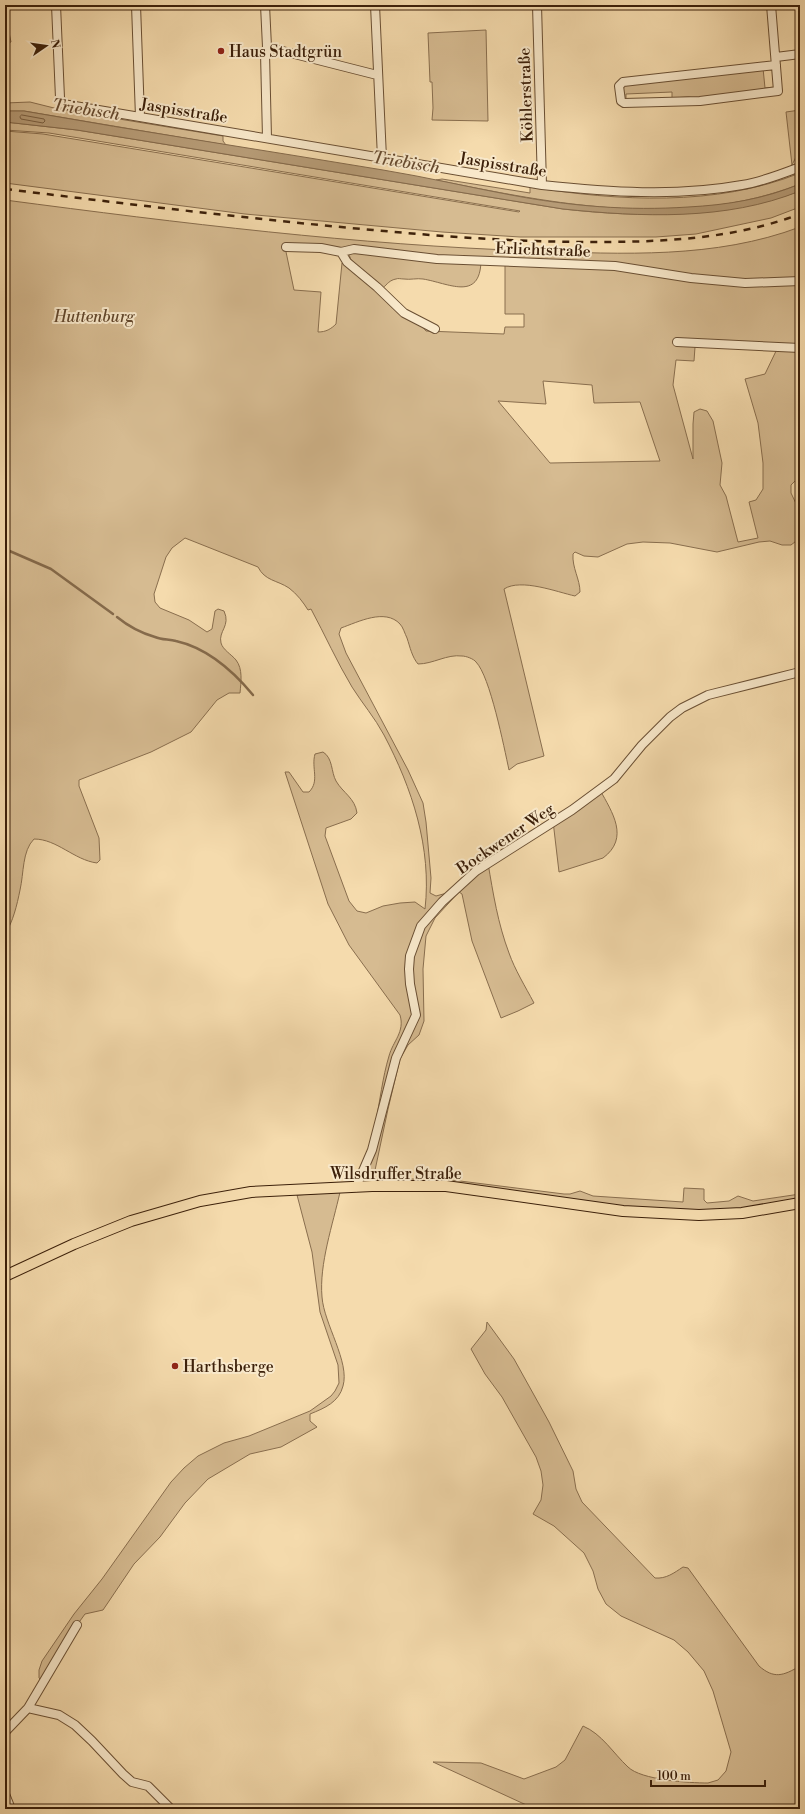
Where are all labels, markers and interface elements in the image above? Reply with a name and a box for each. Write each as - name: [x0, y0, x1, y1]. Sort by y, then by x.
- north arrow: [26, 26, 66, 66]
- text: N: [47, 38, 63, 50]
- place label: Haus Stadtgrün: [229, 42, 342, 62]
- marker: Haus Stadtgrün: [216, 46, 226, 56]
- street label: Köhlerstraße: [514, 47, 538, 143]
- water label: Triebisch: [51, 94, 122, 126]
- street label: Jaspisstraße: [138, 94, 229, 128]
- water label: Triebisch: [370, 147, 442, 179]
- street label: Jaspisstraße: [457, 148, 548, 182]
- street label: Erlichtstraße: [495, 238, 591, 262]
- park label: Huttenburg: [53, 307, 135, 327]
- street label: Bockwener Weg: [452, 798, 559, 879]
- street label: Wilsdruffer Straße: [329, 1164, 462, 1184]
- place label: Harthsberge: [183, 1357, 274, 1377]
- marker: Harthsberge: [170, 1361, 180, 1371]
- scale bar: [651, 1762, 765, 1788]
- text: 100 m: [657, 1769, 691, 1784]

